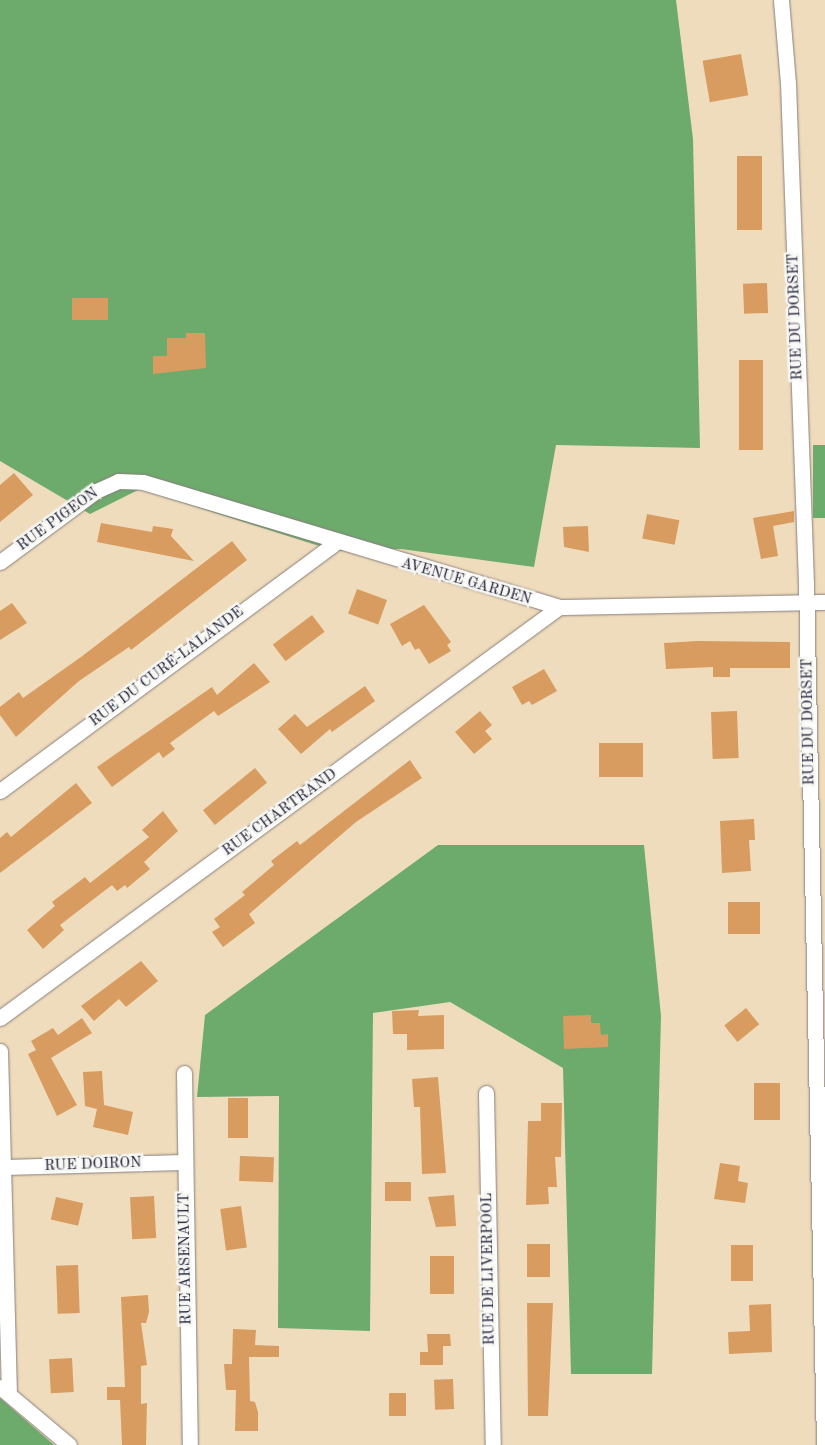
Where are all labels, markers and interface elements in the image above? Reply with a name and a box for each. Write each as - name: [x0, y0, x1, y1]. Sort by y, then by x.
- street label: RUE DU DORSET: [785, 253, 807, 381]
- street label: RUE PIGEON: [14, 485, 102, 555]
- street label: AVENUE GARDEN: [399, 555, 533, 609]
- street label: RUE DU CURÉ-LALANDE: [86, 603, 248, 731]
- street label: RUE DU DORSET: [799, 659, 819, 785]
- street label: RUE CHARTRAND: [219, 766, 341, 860]
- street label: RUE DOIRON: [44, 1154, 142, 1176]
- street label: RUE ARSENAULT: [176, 1193, 196, 1325]
- street label: RUE DE LIVERPOOL: [479, 1193, 499, 1345]

